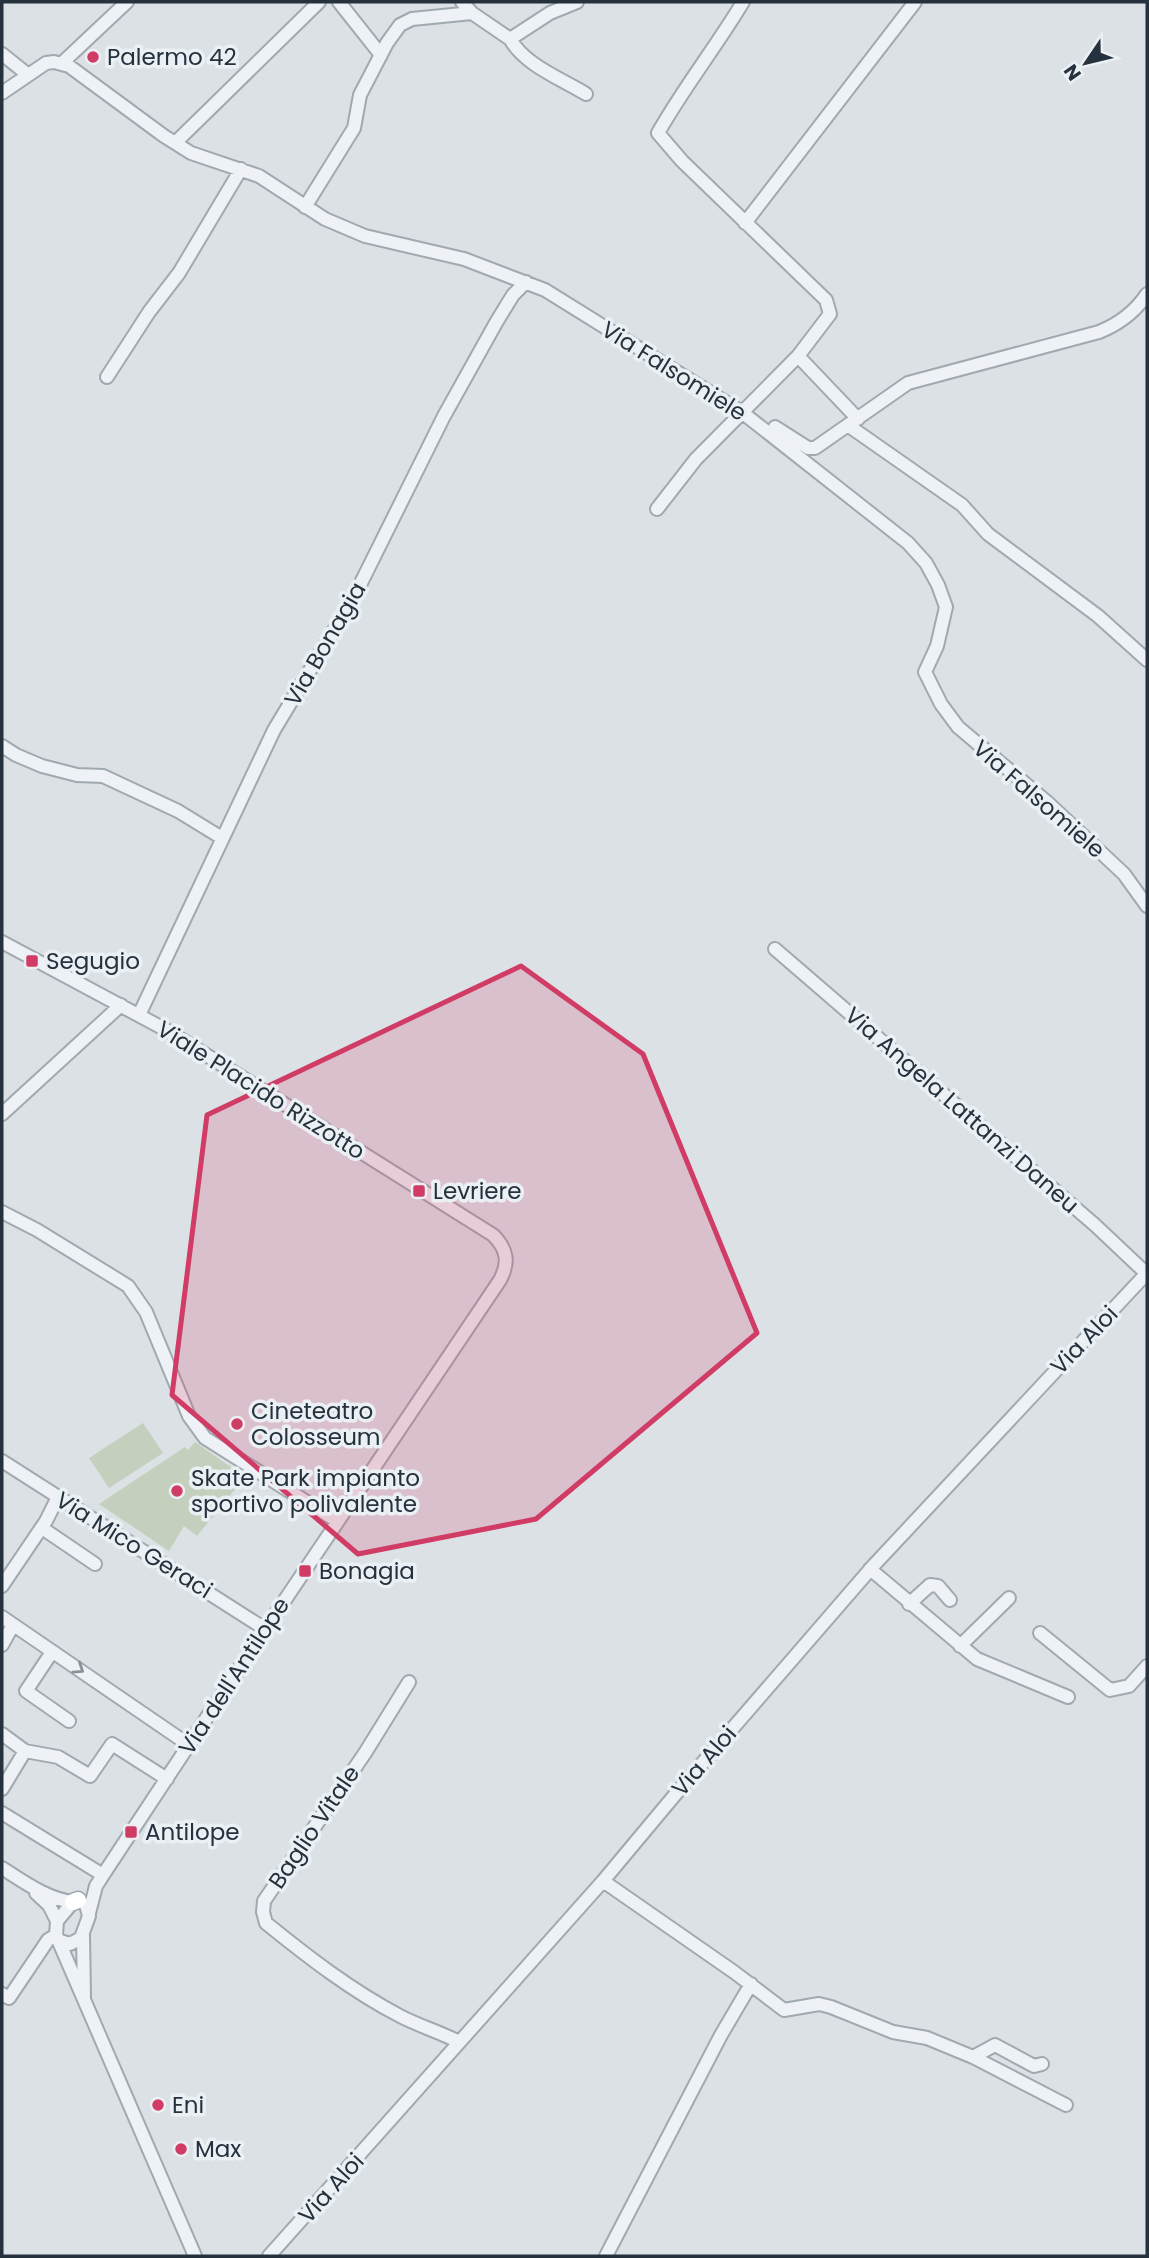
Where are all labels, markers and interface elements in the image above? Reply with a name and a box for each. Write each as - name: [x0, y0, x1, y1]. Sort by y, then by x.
- north arrow: [1051, 28, 1121, 98]
- place label: Palermo 42: [107, 41, 237, 73]
- marker: Palermo 42: [85, 49, 101, 65]
- text: N: [1057, 59, 1088, 86]
- street label: Via Falsomiele: [595, 313, 753, 429]
- street label: Via Bonagia: [276, 576, 374, 712]
- street label: Via Falsomiele: [966, 732, 1112, 866]
- place label: Segugio: [46, 945, 140, 977]
- marker: Segugio: [24, 953, 40, 969]
- street label: Via Angela Lattanzi Daneu: [838, 999, 1086, 1221]
- street label: Viale Placido Rizzotto: [151, 1013, 371, 1167]
- place label: Levriere: [433, 1175, 521, 1207]
- marker: Levriere: [411, 1183, 427, 1199]
- street label: Via Aloi: [1043, 1299, 1125, 1381]
- place label: Cineteatro Colosseum: [251, 1395, 381, 1453]
- marker: Cineteatro Colosseum: [229, 1416, 245, 1432]
- place label: Skate Park impianto sportivo polivalente: [191, 1462, 420, 1520]
- marker: Skate Park impianto sportivo polivalente: [169, 1483, 185, 1499]
- street label: Via Mico Geraci: [50, 1484, 218, 1606]
- place label: Bonagia: [319, 1555, 415, 1587]
- marker: Bonagia: [297, 1563, 313, 1579]
- street label: Via dell'Antilope: [171, 1591, 297, 1761]
- one-way arrow: [71, 1661, 84, 1674]
- street label: Via Aloi: [664, 1719, 744, 1803]
- street label: Baglio Vitale: [261, 1759, 367, 1895]
- place label: Antilope: [145, 1816, 239, 1848]
- marker: Antilope: [123, 1824, 139, 1840]
- place label: Eni: [172, 2089, 204, 2121]
- marker: Eni: [150, 2097, 166, 2113]
- place label: Max: [195, 2133, 241, 2165]
- marker: Max: [173, 2141, 189, 2157]
- street label: Via Aloi: [291, 2146, 371, 2230]

